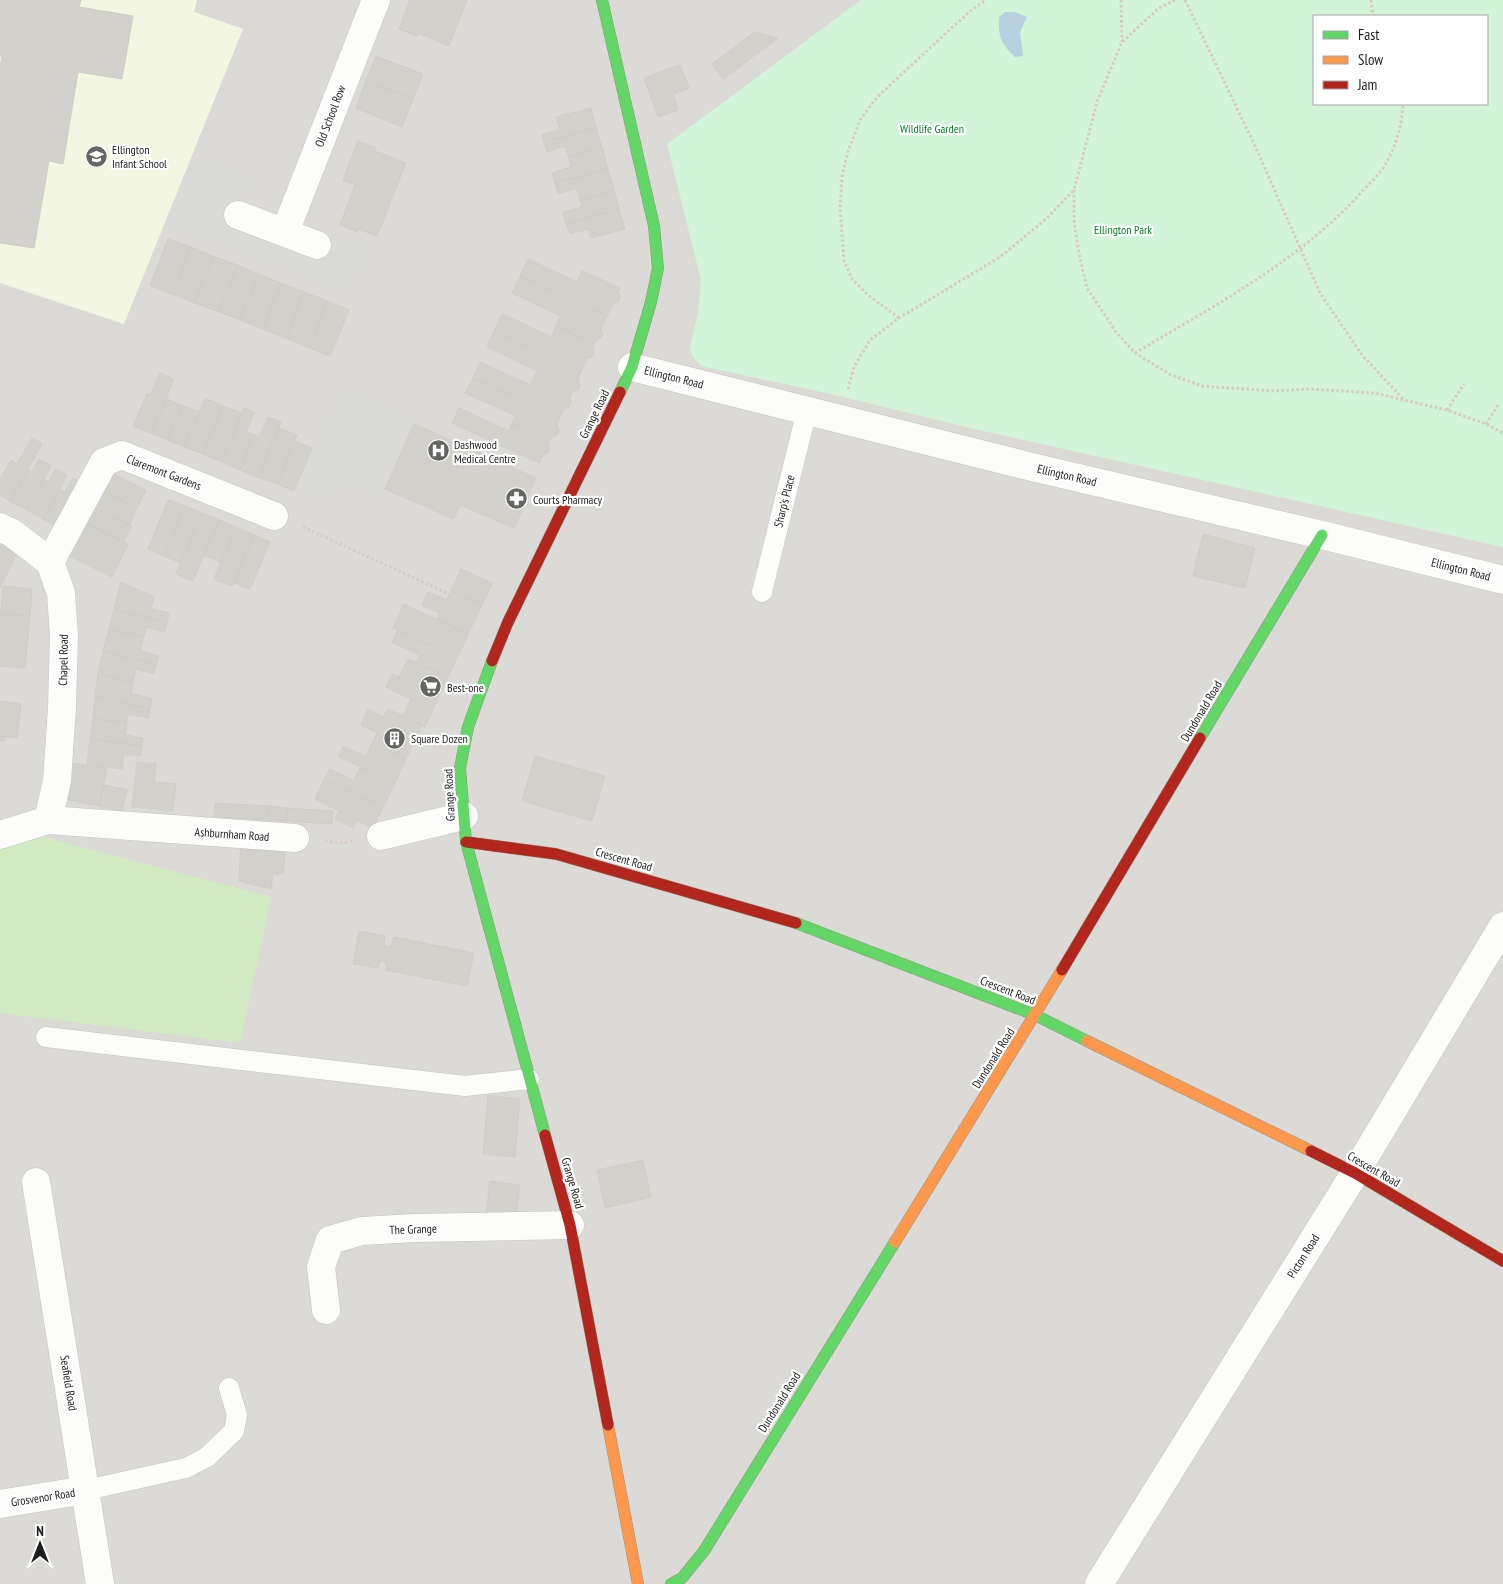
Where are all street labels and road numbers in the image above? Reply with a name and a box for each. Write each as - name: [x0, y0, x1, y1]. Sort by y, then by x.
- street label: Old School Row: [311, 82, 349, 149]
- street label: Ellington Road: [643, 362, 705, 392]
- street label: Grange Road: [576, 387, 612, 441]
- street label: Claremont Gardens: [124, 451, 204, 493]
- street label: Ellington Road: [1036, 461, 1098, 489]
- street label: Sharp's Place: [770, 473, 798, 529]
- street label: Ellington Road: [1430, 554, 1492, 584]
- street label: Chapel Road: [55, 634, 71, 686]
- street label: Dundonald Road: [1177, 678, 1225, 744]
- street label: Grange Road: [440, 768, 458, 822]
- street label: Ashburnham Road: [194, 824, 270, 844]
- street label: Crescent Road: [594, 844, 654, 874]
- street label: Crescent Road: [978, 973, 1038, 1007]
- street label: Dundonald Road: [969, 1025, 1017, 1091]
- street label: Crescent Road: [1345, 1148, 1403, 1190]
- street label: Grange Road: [559, 1156, 587, 1210]
- street label: The Grange: [389, 1221, 437, 1237]
- street label: Picton Road: [1284, 1231, 1322, 1281]
- street label: Seafield Road: [57, 1354, 81, 1412]
- street label: Dundonald Road: [755, 1369, 803, 1435]
- street label: Grosvenor Road: [10, 1485, 76, 1509]

